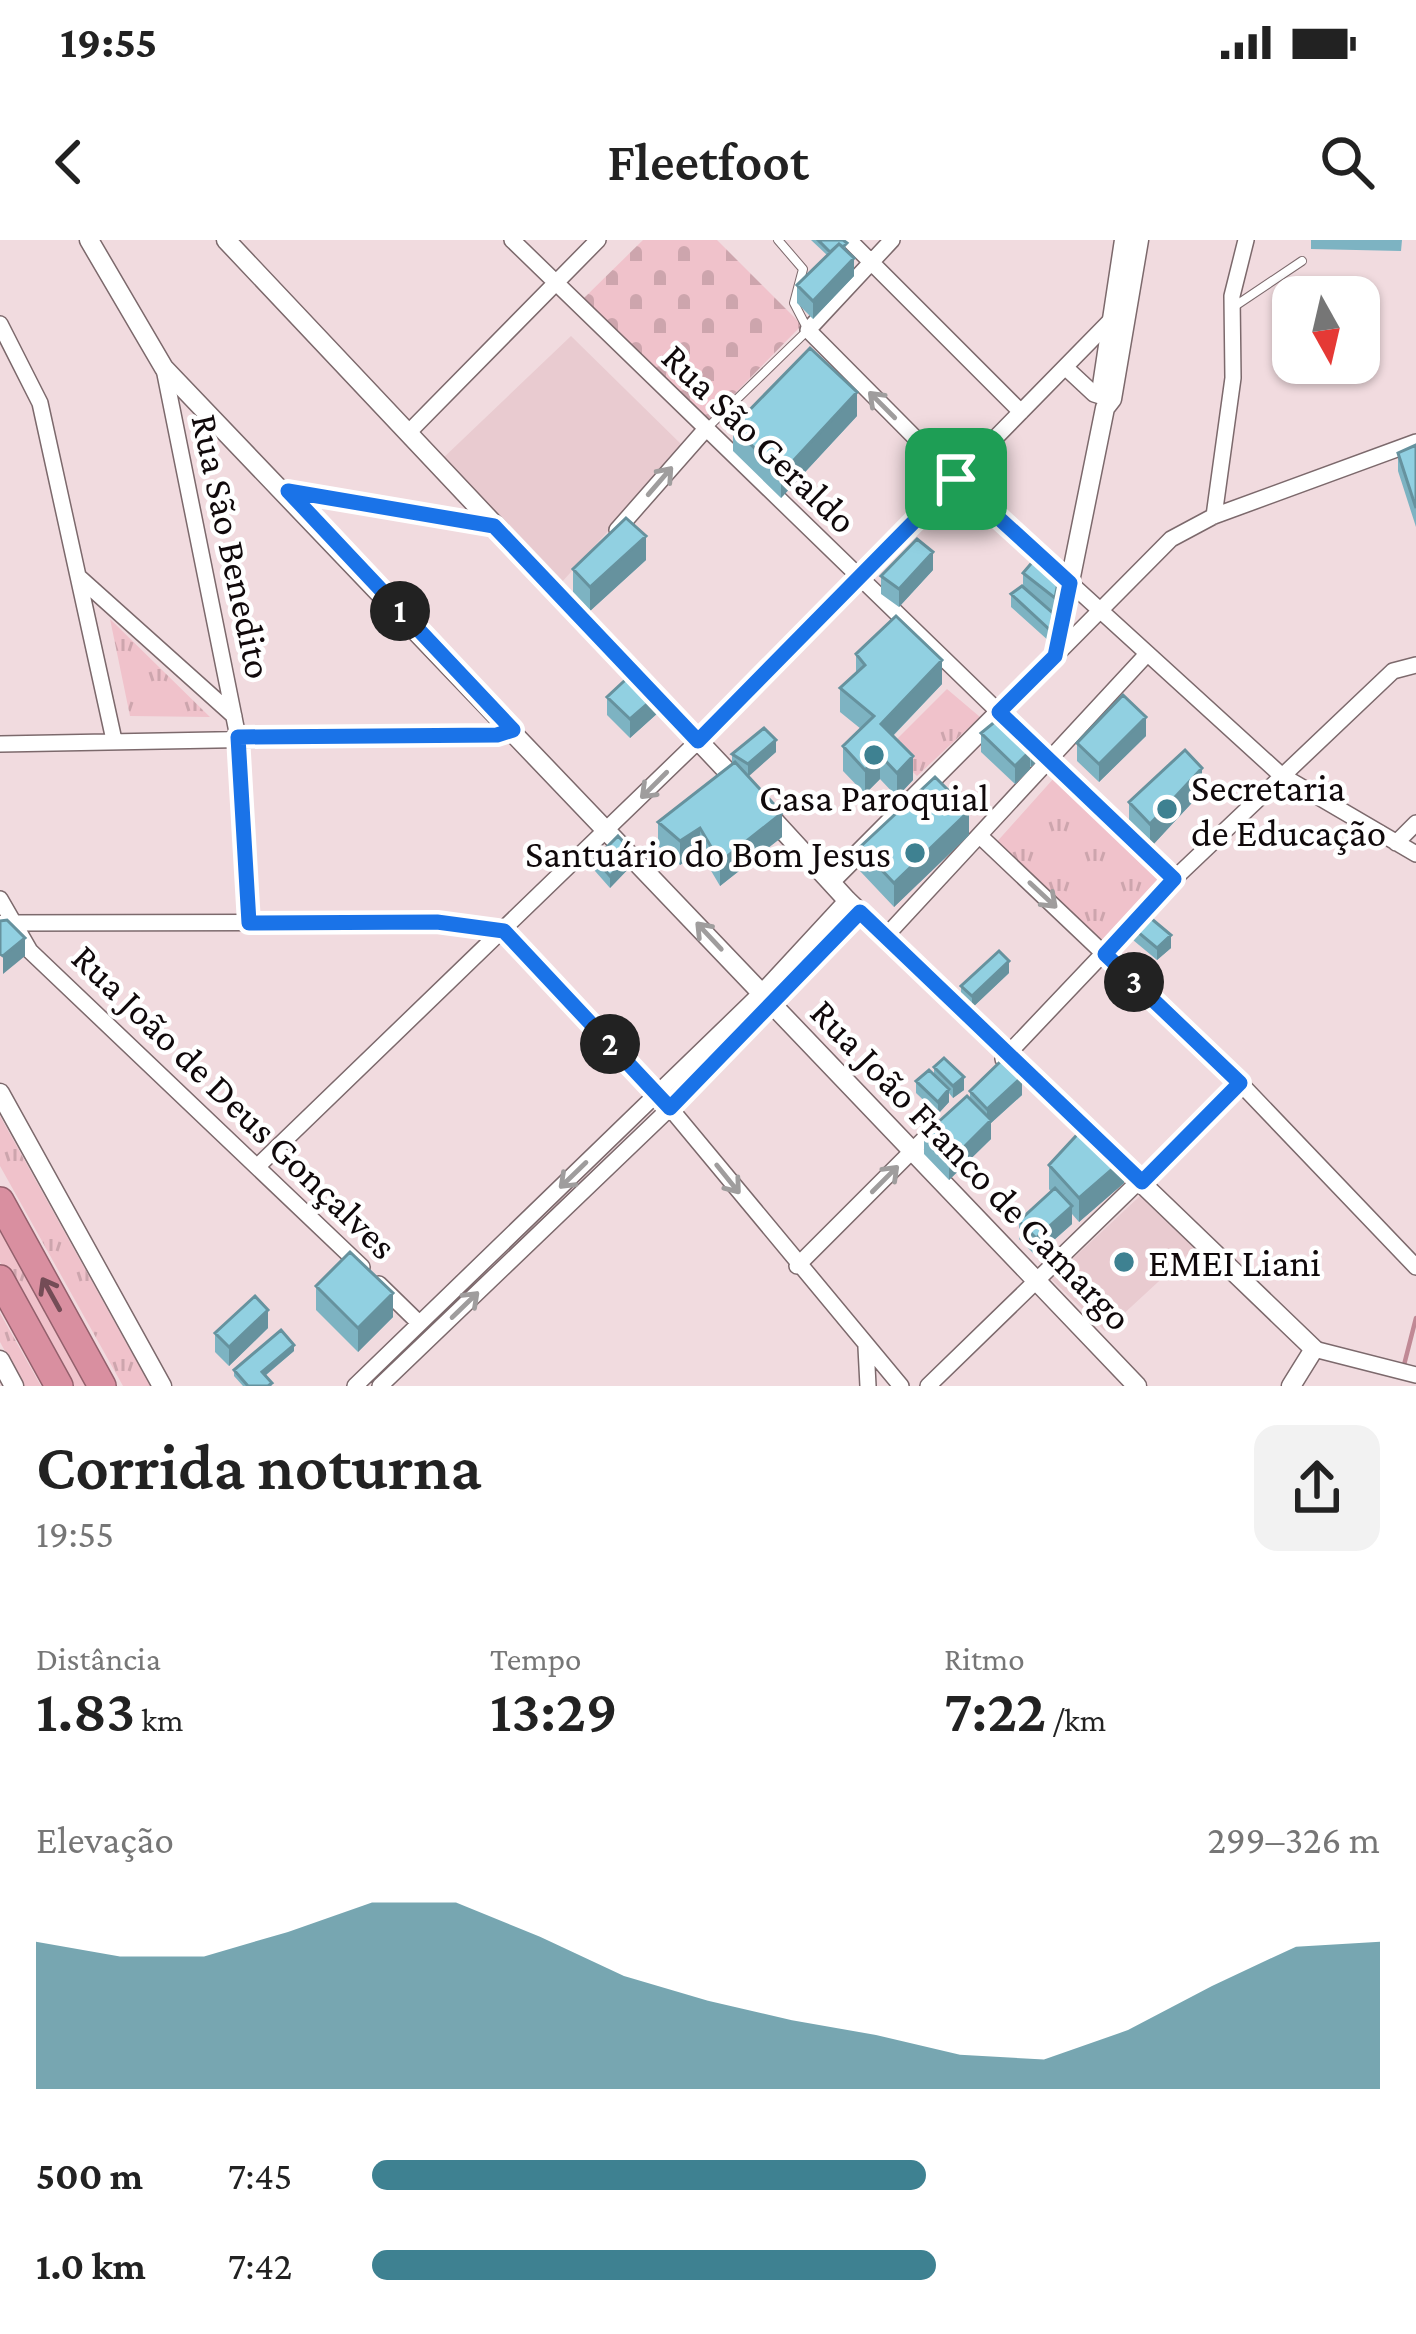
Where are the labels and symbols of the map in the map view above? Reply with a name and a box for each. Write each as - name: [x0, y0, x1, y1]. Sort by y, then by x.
- north arrow: [1272, 276, 1380, 384]
- street label: Rua São Geraldo: [654, 335, 866, 542]
- one-way arrow: [868, 391, 896, 420]
- street label: Rua São Benedito: [183, 410, 282, 682]
- pin: [905, 428, 1007, 530]
- one-way arrow: [645, 467, 673, 497]
- pin: 1: [370, 581, 430, 641]
- marker: Casa Paroquial: [861, 742, 887, 768]
- place label: Secretaria de Educação: [1191, 766, 1386, 855]
- one-way arrow: [640, 770, 669, 799]
- place label: Casa Paroquial: [759, 776, 989, 820]
- marker: Secretaria de Educação: [1154, 796, 1180, 822]
- place label: Santuário do Bom Jesus: [525, 832, 891, 875]
- marker: Santuário do Bom Jesus: [902, 840, 928, 866]
- one-way arrow: [1028, 881, 1057, 909]
- one-way arrow: [696, 921, 724, 951]
- street label: Rua João de Deus Gonçalves: [63, 935, 406, 1268]
- pin: 3: [1104, 952, 1164, 1012]
- street label: Rua João Franco de Camargo: [802, 990, 1141, 1339]
- pin: 2: [580, 1014, 640, 1074]
- one-way arrow: [558, 1161, 588, 1189]
- one-way arrow: [714, 1163, 740, 1195]
- one-way arrow: [870, 1165, 899, 1194]
- place label: EMEI Liani: [1148, 1241, 1321, 1284]
- marker: EMEI Liani: [1111, 1249, 1137, 1275]
- one-way arrow: [39, 1277, 62, 1312]
- one-way arrow: [450, 1291, 479, 1319]

